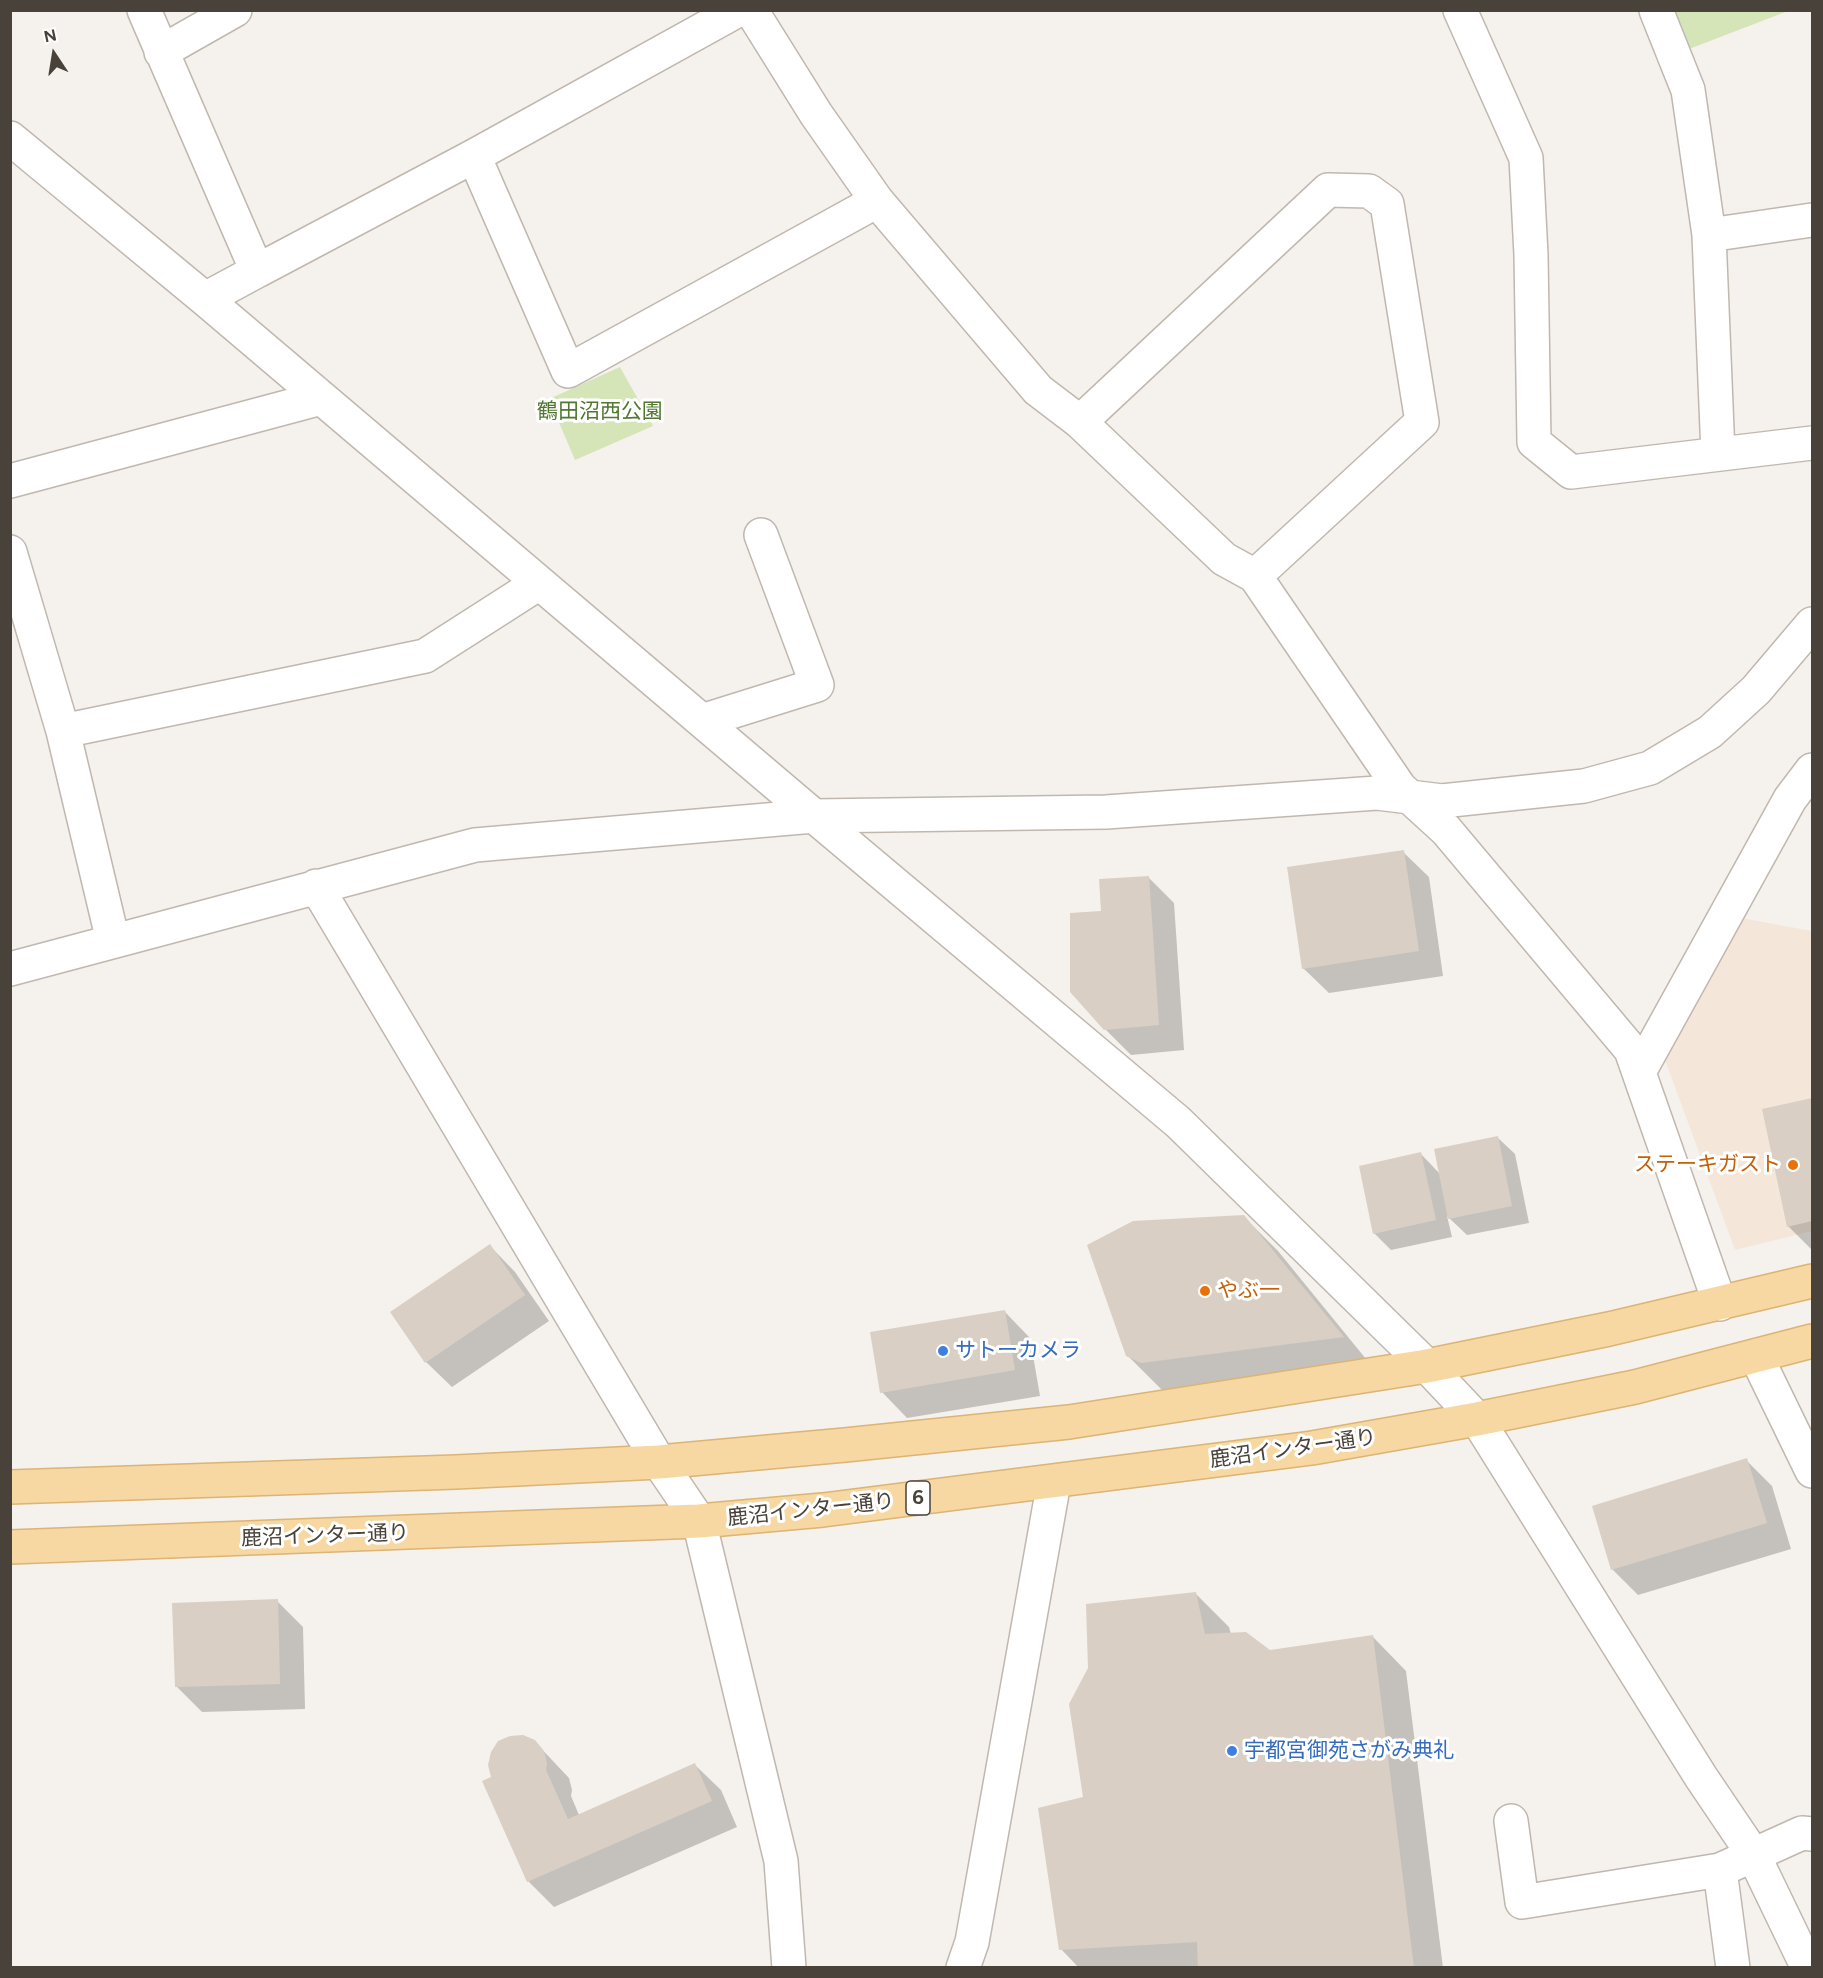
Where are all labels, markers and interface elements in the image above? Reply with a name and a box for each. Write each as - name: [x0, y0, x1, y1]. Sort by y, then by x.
- north arrow: [24, 24, 84, 84]
- text: N: [42, 25, 58, 46]
- park label: 鶴田沼西公園: [537, 399, 663, 425]
- place label: ステーキガスト: [1634, 1152, 1781, 1178]
- marker: ステーキガスト: [1786, 1158, 1800, 1172]
- place label: やぶ一: [1217, 1278, 1280, 1304]
- marker: やぶ一: [1198, 1284, 1212, 1298]
- place label: サトーカメラ: [955, 1338, 1081, 1364]
- marker: サトーカメラ: [936, 1344, 950, 1358]
- street label: 鹿沼インター通り: [1208, 1425, 1378, 1473]
- road number: 6: [906, 1481, 930, 1515]
- street label: 鹿沼インター通り: [726, 1489, 896, 1531]
- street label: 鹿沼インター通り: [241, 1520, 409, 1552]
- place label: 宇都宮御苑さがみ典礼: [1244, 1738, 1454, 1764]
- marker: 宇都宮御苑さがみ典礼: [1225, 1744, 1239, 1758]

